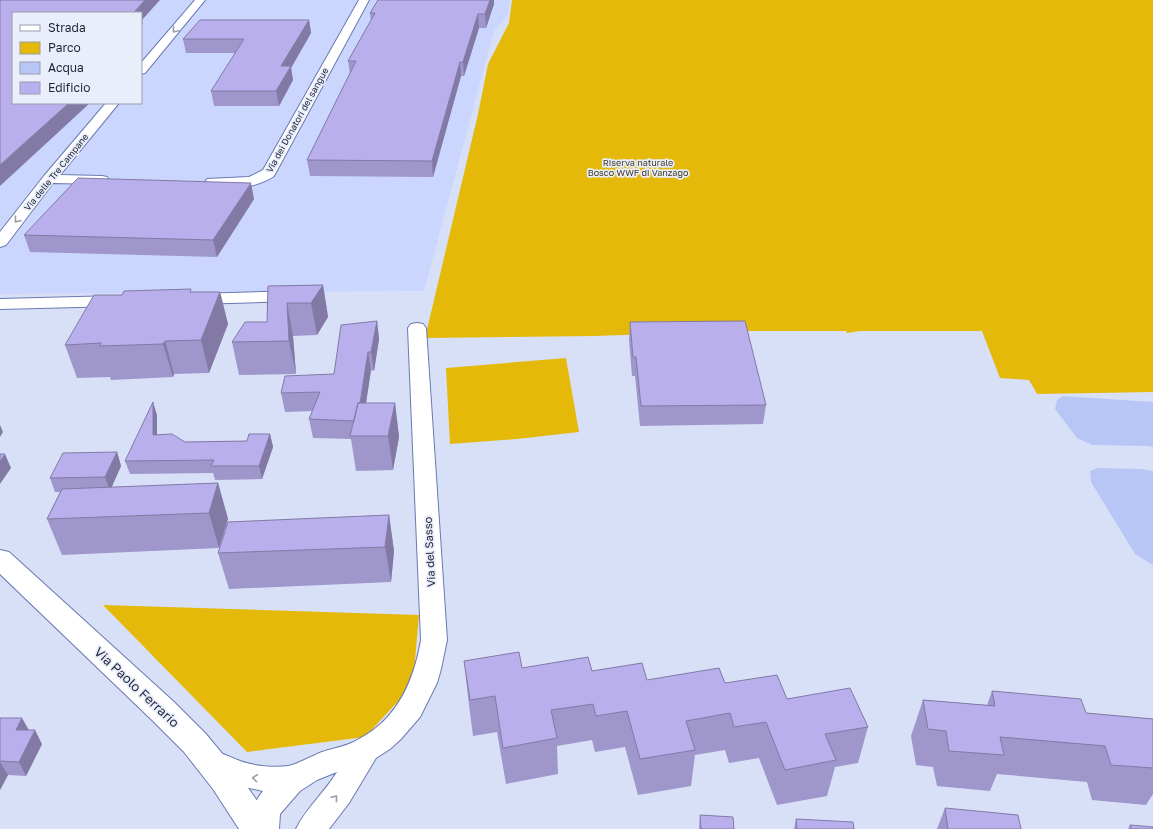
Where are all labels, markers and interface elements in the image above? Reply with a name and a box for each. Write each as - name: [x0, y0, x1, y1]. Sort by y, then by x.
- legend: [12, 12, 142, 104]
- text: Strada: [48, 20, 86, 35]
- one-way arrow: [172, 25, 179, 32]
- text: Parco: [48, 40, 81, 55]
- text: Acqua: [48, 60, 84, 75]
- street label: Via dei Donatori del sangue: [264, 66, 330, 174]
- text: Edificio: [48, 80, 90, 95]
- street label: Via delle Tre Campane: [22, 131, 90, 213]
- park label: Riserva naturale Bosco WWF di Vanzago: [588, 157, 688, 178]
- one-way arrow: [15, 215, 22, 222]
- street label: Via del Sasso: [421, 516, 437, 587]
- street label: Via Paolo Ferrario: [91, 644, 183, 731]
- one-way arrow: [252, 774, 258, 783]
- one-way arrow: [330, 796, 337, 803]

